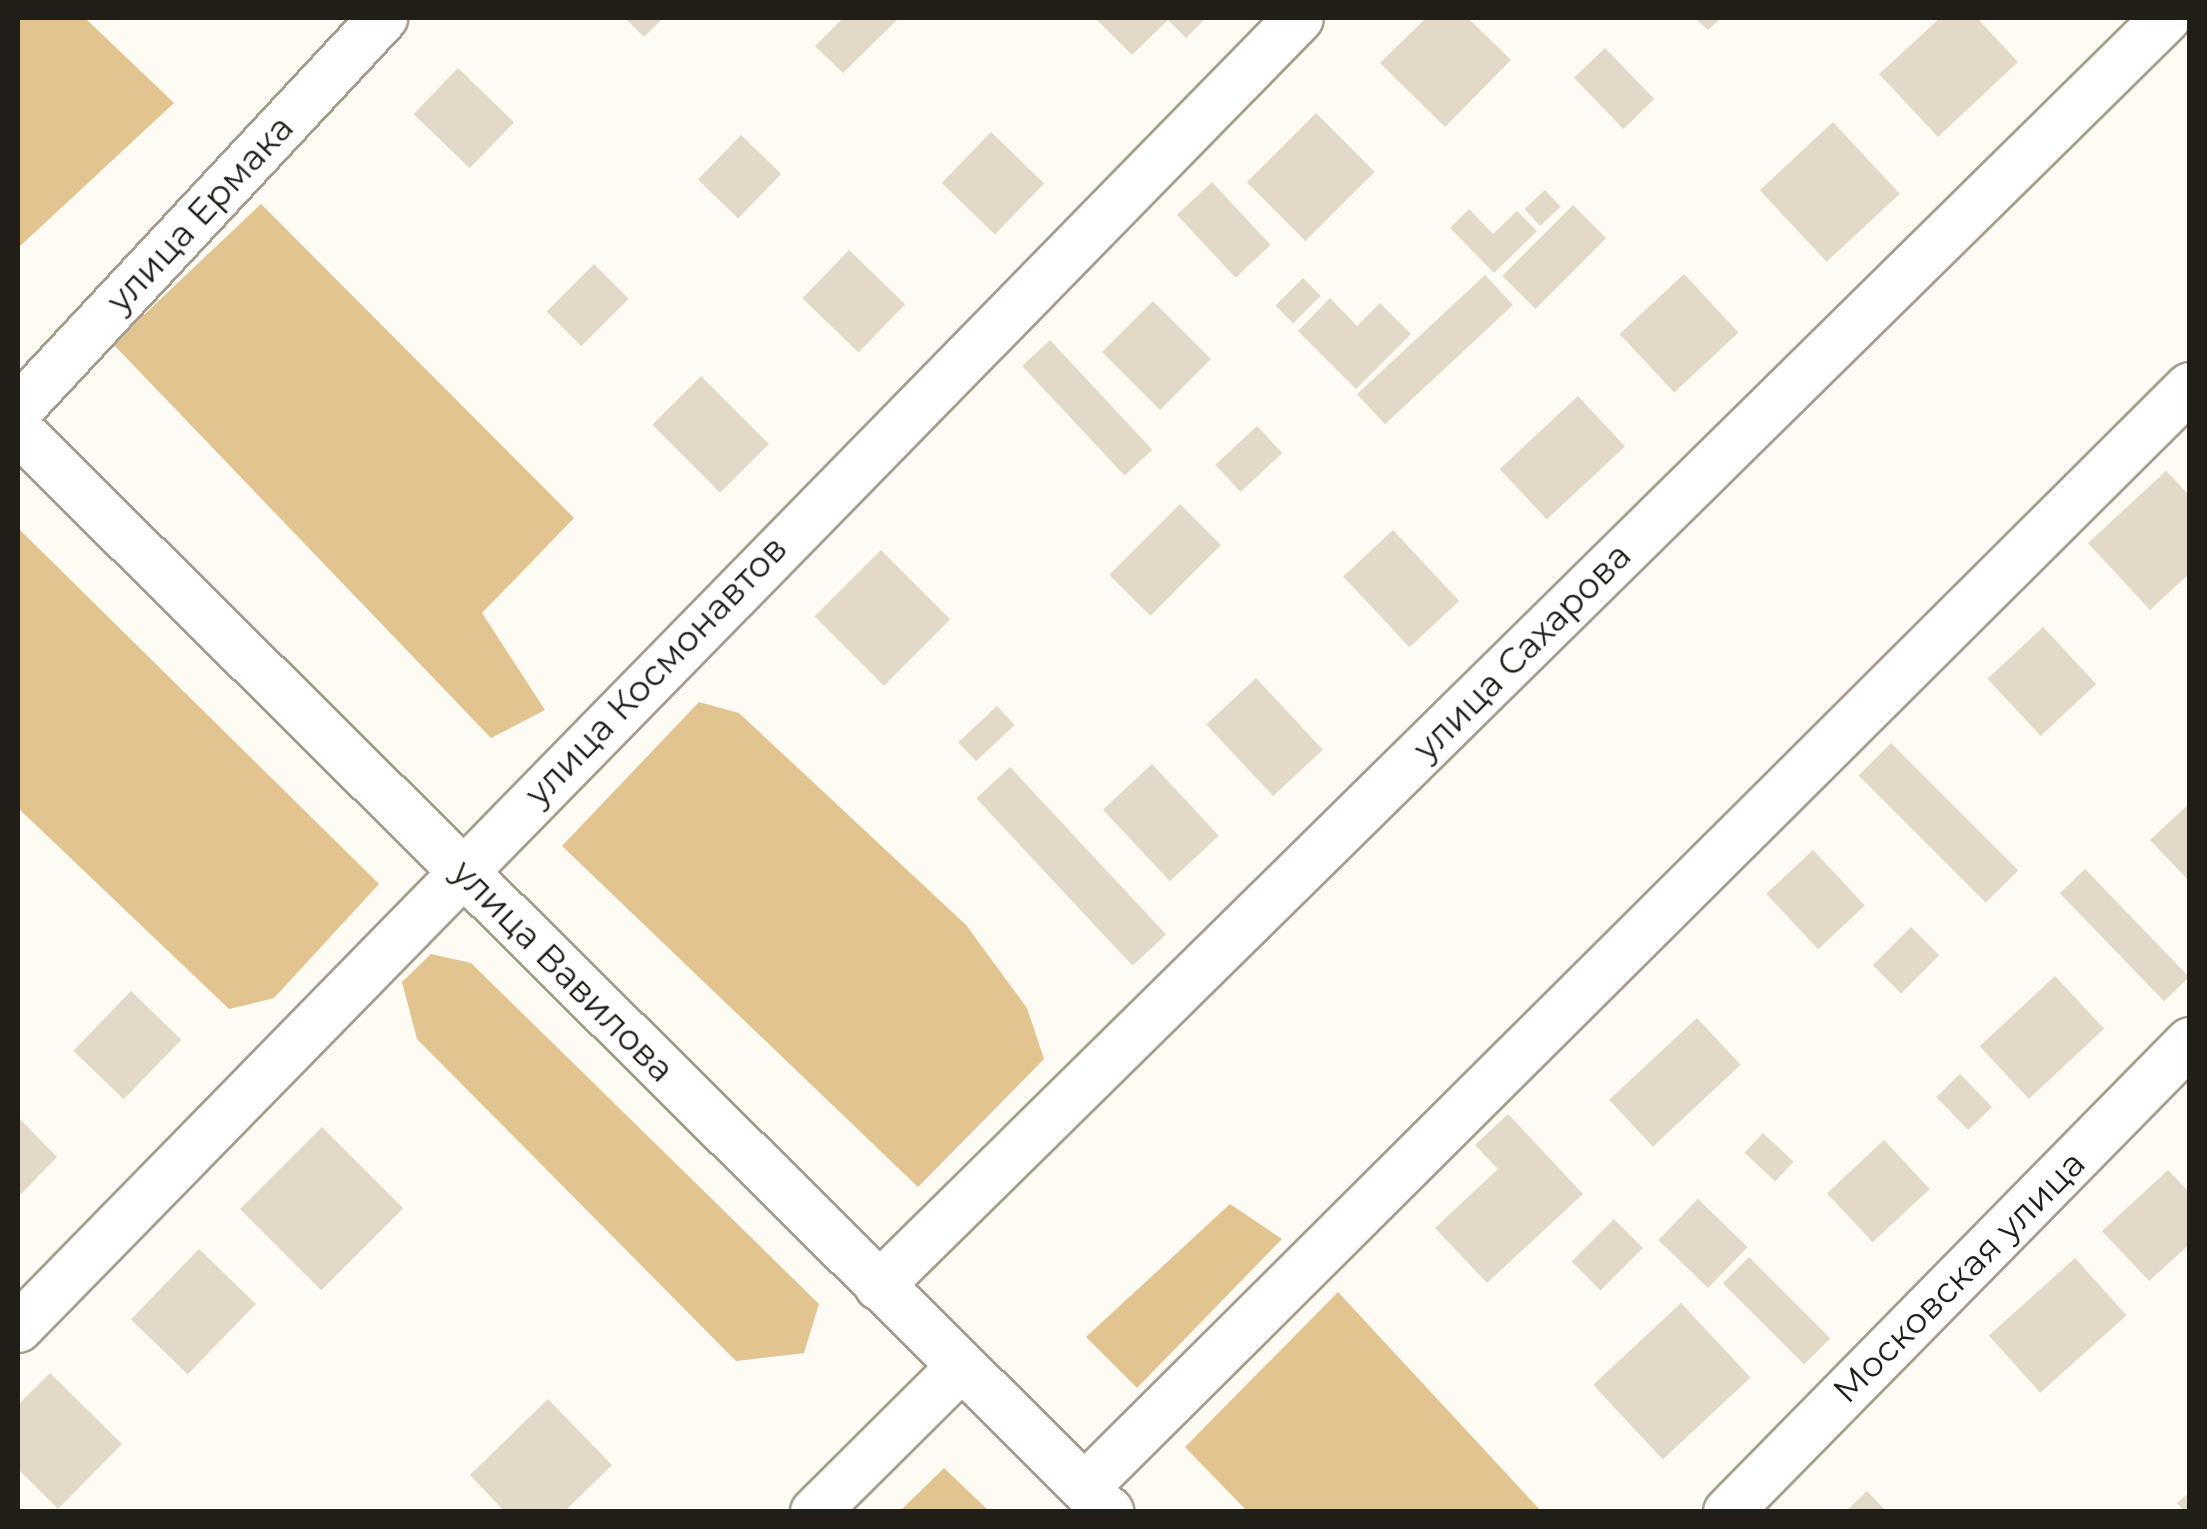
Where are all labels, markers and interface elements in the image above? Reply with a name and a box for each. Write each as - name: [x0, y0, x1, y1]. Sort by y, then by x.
- street label: улица Ермака: [98, 107, 302, 321]
- street label: улица Космонавтов: [516, 528, 796, 814]
- street label: улица Сахарова: [1405, 535, 1639, 769]
- street label: улица Вавилова: [443, 851, 683, 1091]
- street label: Московская улица: [1824, 1142, 2094, 1412]

